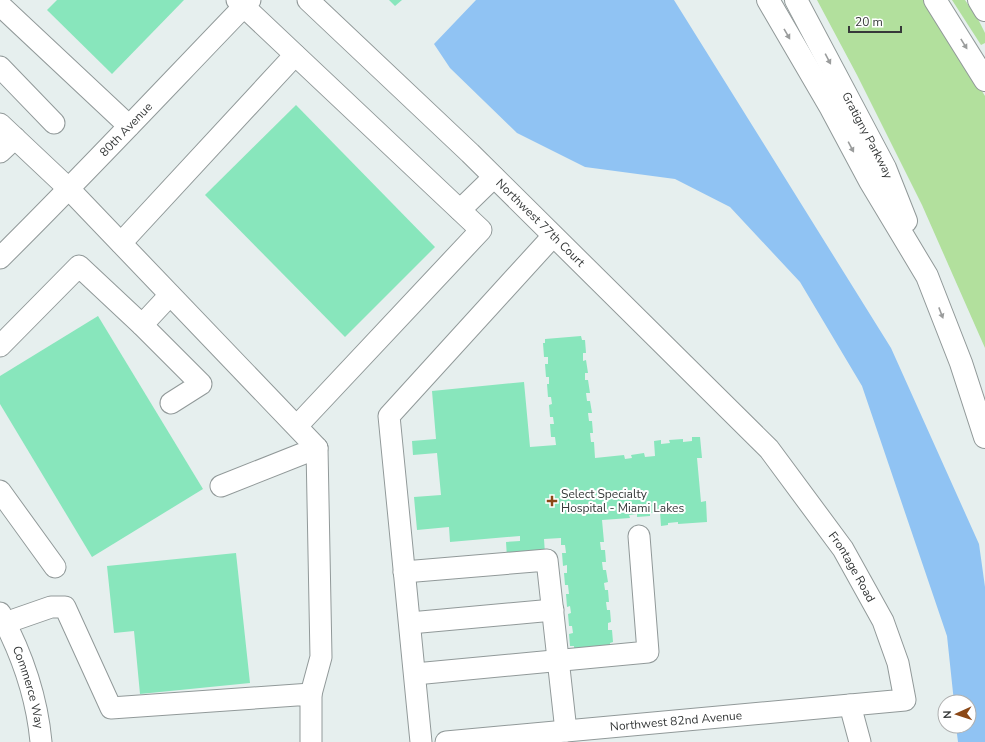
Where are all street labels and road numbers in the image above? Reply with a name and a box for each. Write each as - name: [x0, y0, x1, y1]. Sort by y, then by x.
- street label: Gratigny Parkway: [838, 89, 897, 182]
- street label: 80th Avenue: [96, 99, 156, 160]
- street label: Northwest 77th Court: [493, 175, 589, 271]
- street label: Frontage Road: [825, 528, 879, 605]
- street label: Commerce Way: [9, 644, 47, 731]
- street label: Northwest 82nd Avenue: [609, 707, 743, 735]

